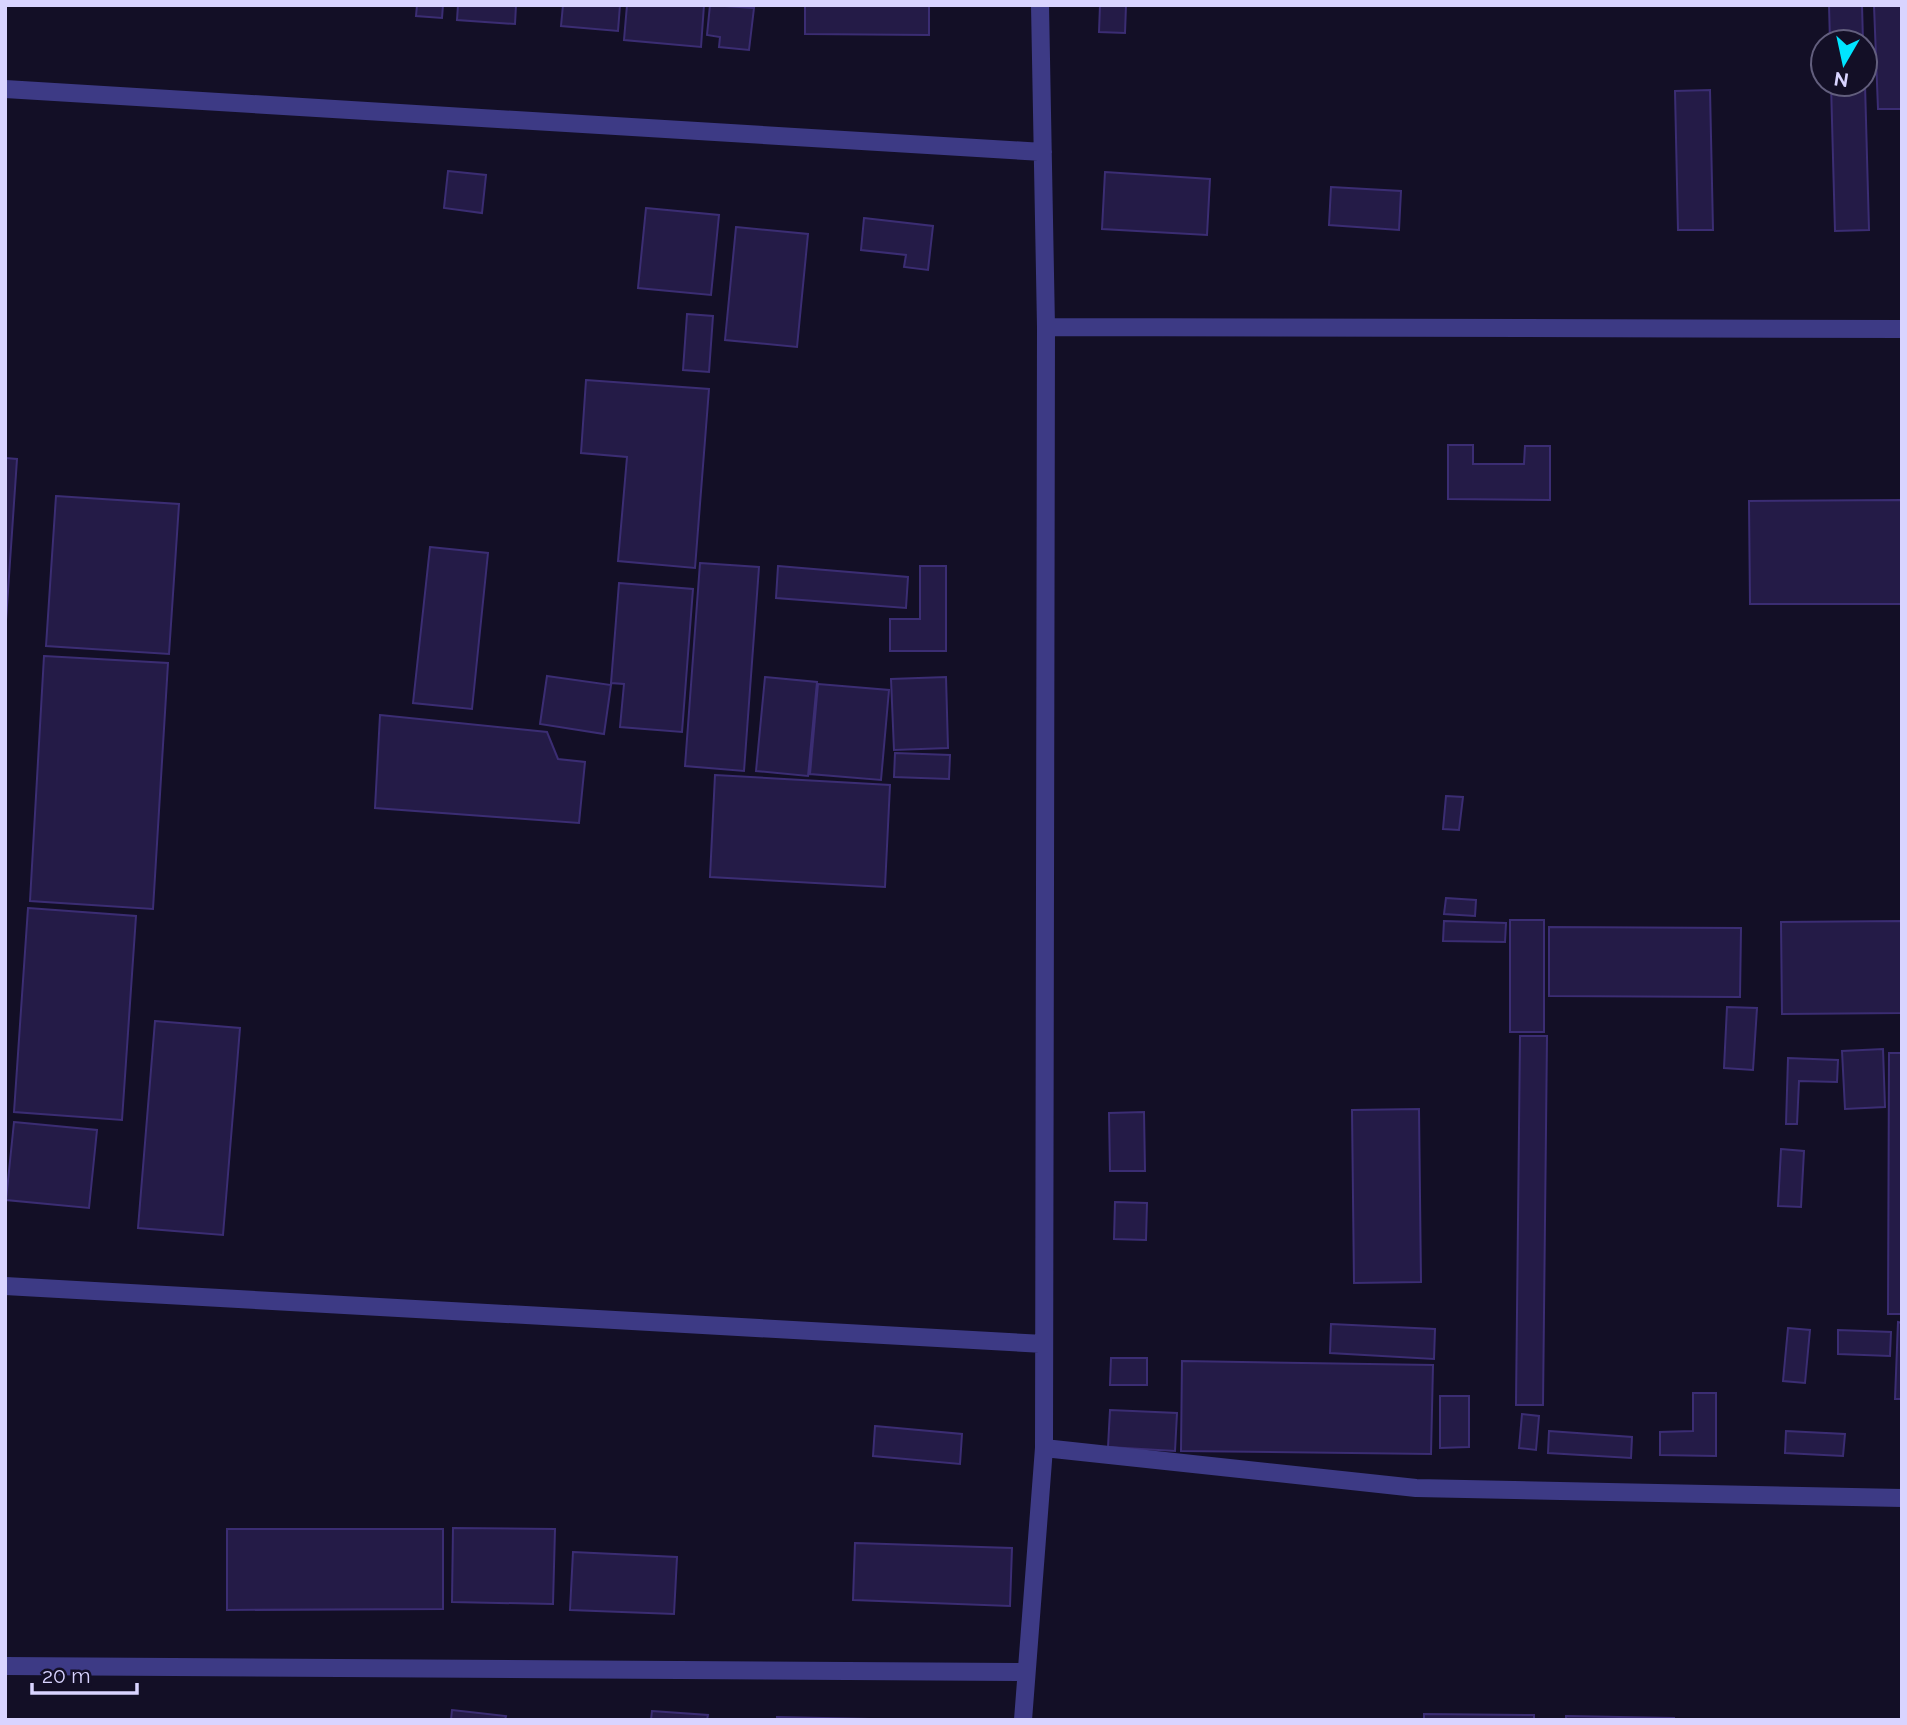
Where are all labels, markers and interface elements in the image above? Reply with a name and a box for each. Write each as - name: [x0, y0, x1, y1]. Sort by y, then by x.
- north arrow: [1809, 28, 1879, 98]
- text: N: [1832, 68, 1850, 92]
- scale bar: [32, 1652, 136, 1696]
- text: 20 m: [42, 1663, 90, 1688]

